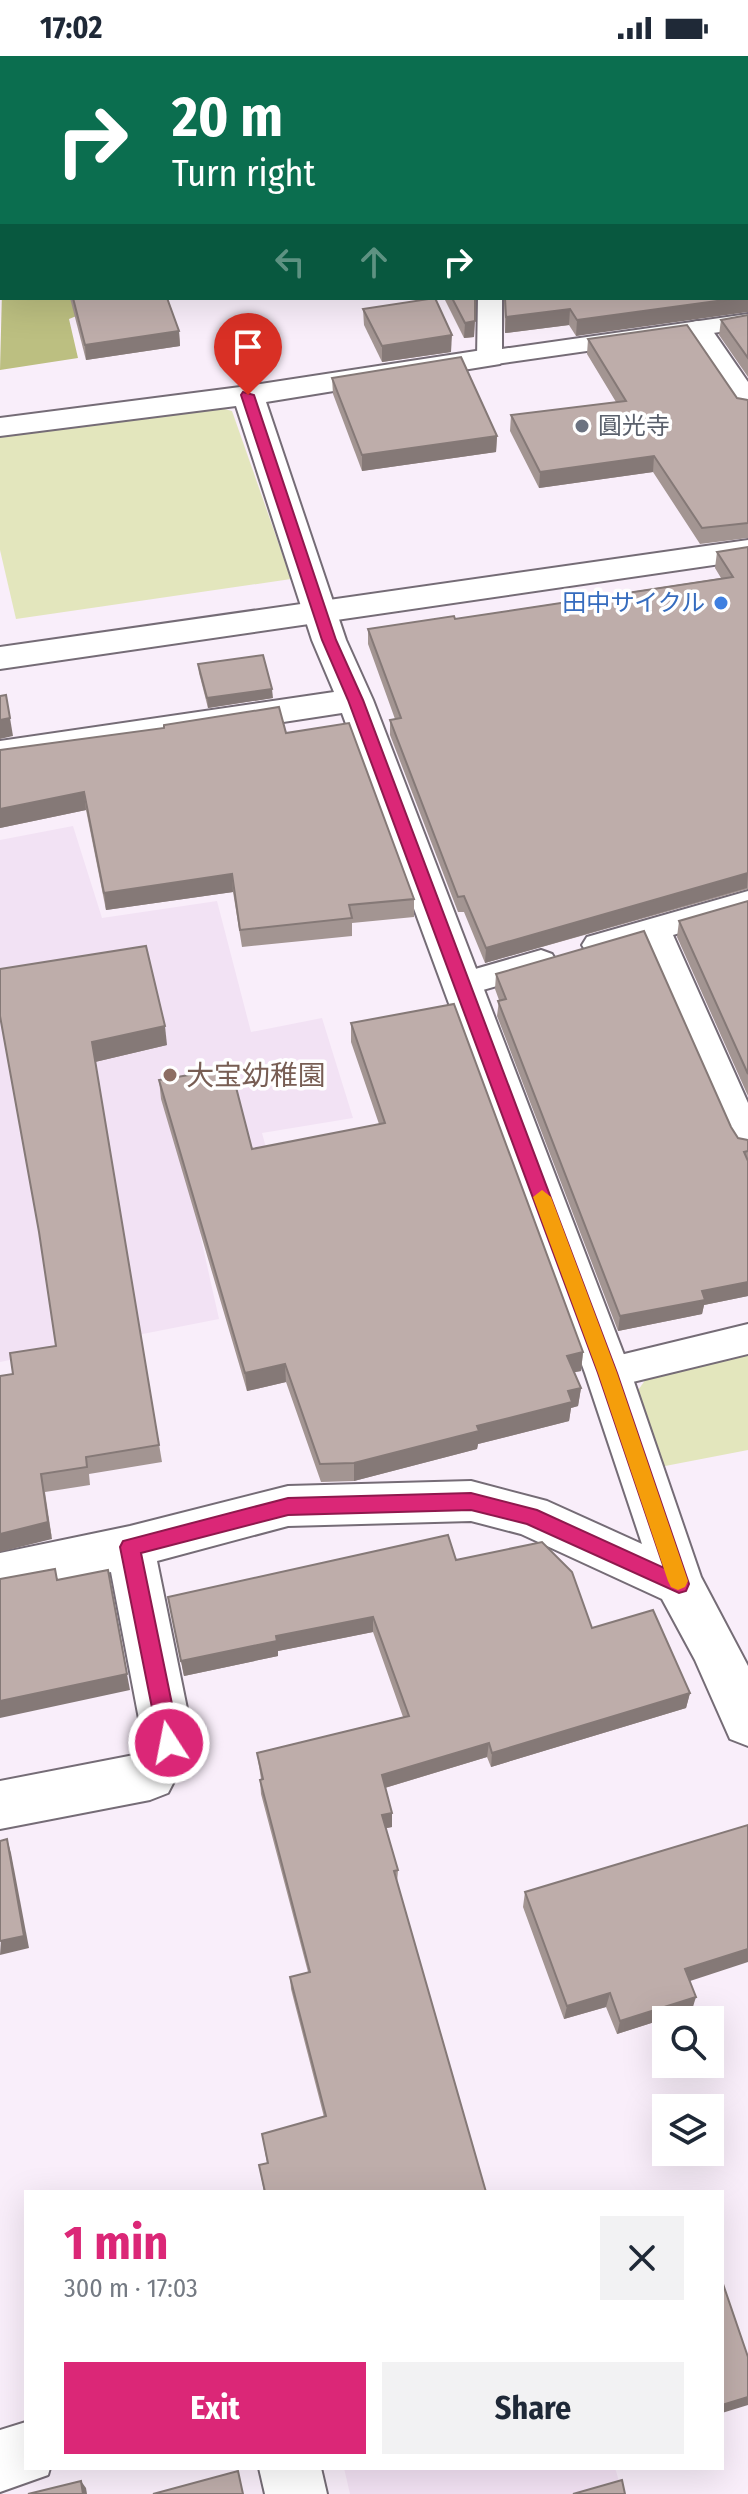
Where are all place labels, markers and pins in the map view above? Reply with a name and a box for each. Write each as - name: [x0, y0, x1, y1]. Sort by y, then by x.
- pin: [214, 313, 282, 395]
- place label: 圓光寺: [598, 412, 670, 440]
- marker: 圓光寺: [573, 417, 591, 435]
- place label: 田中サイクル: [562, 589, 705, 617]
- marker: 田中サイクル: [712, 594, 730, 612]
- place label: 大宝幼稚園: [186, 1059, 326, 1092]
- marker: 大宝幼稚園: [161, 1066, 179, 1084]

